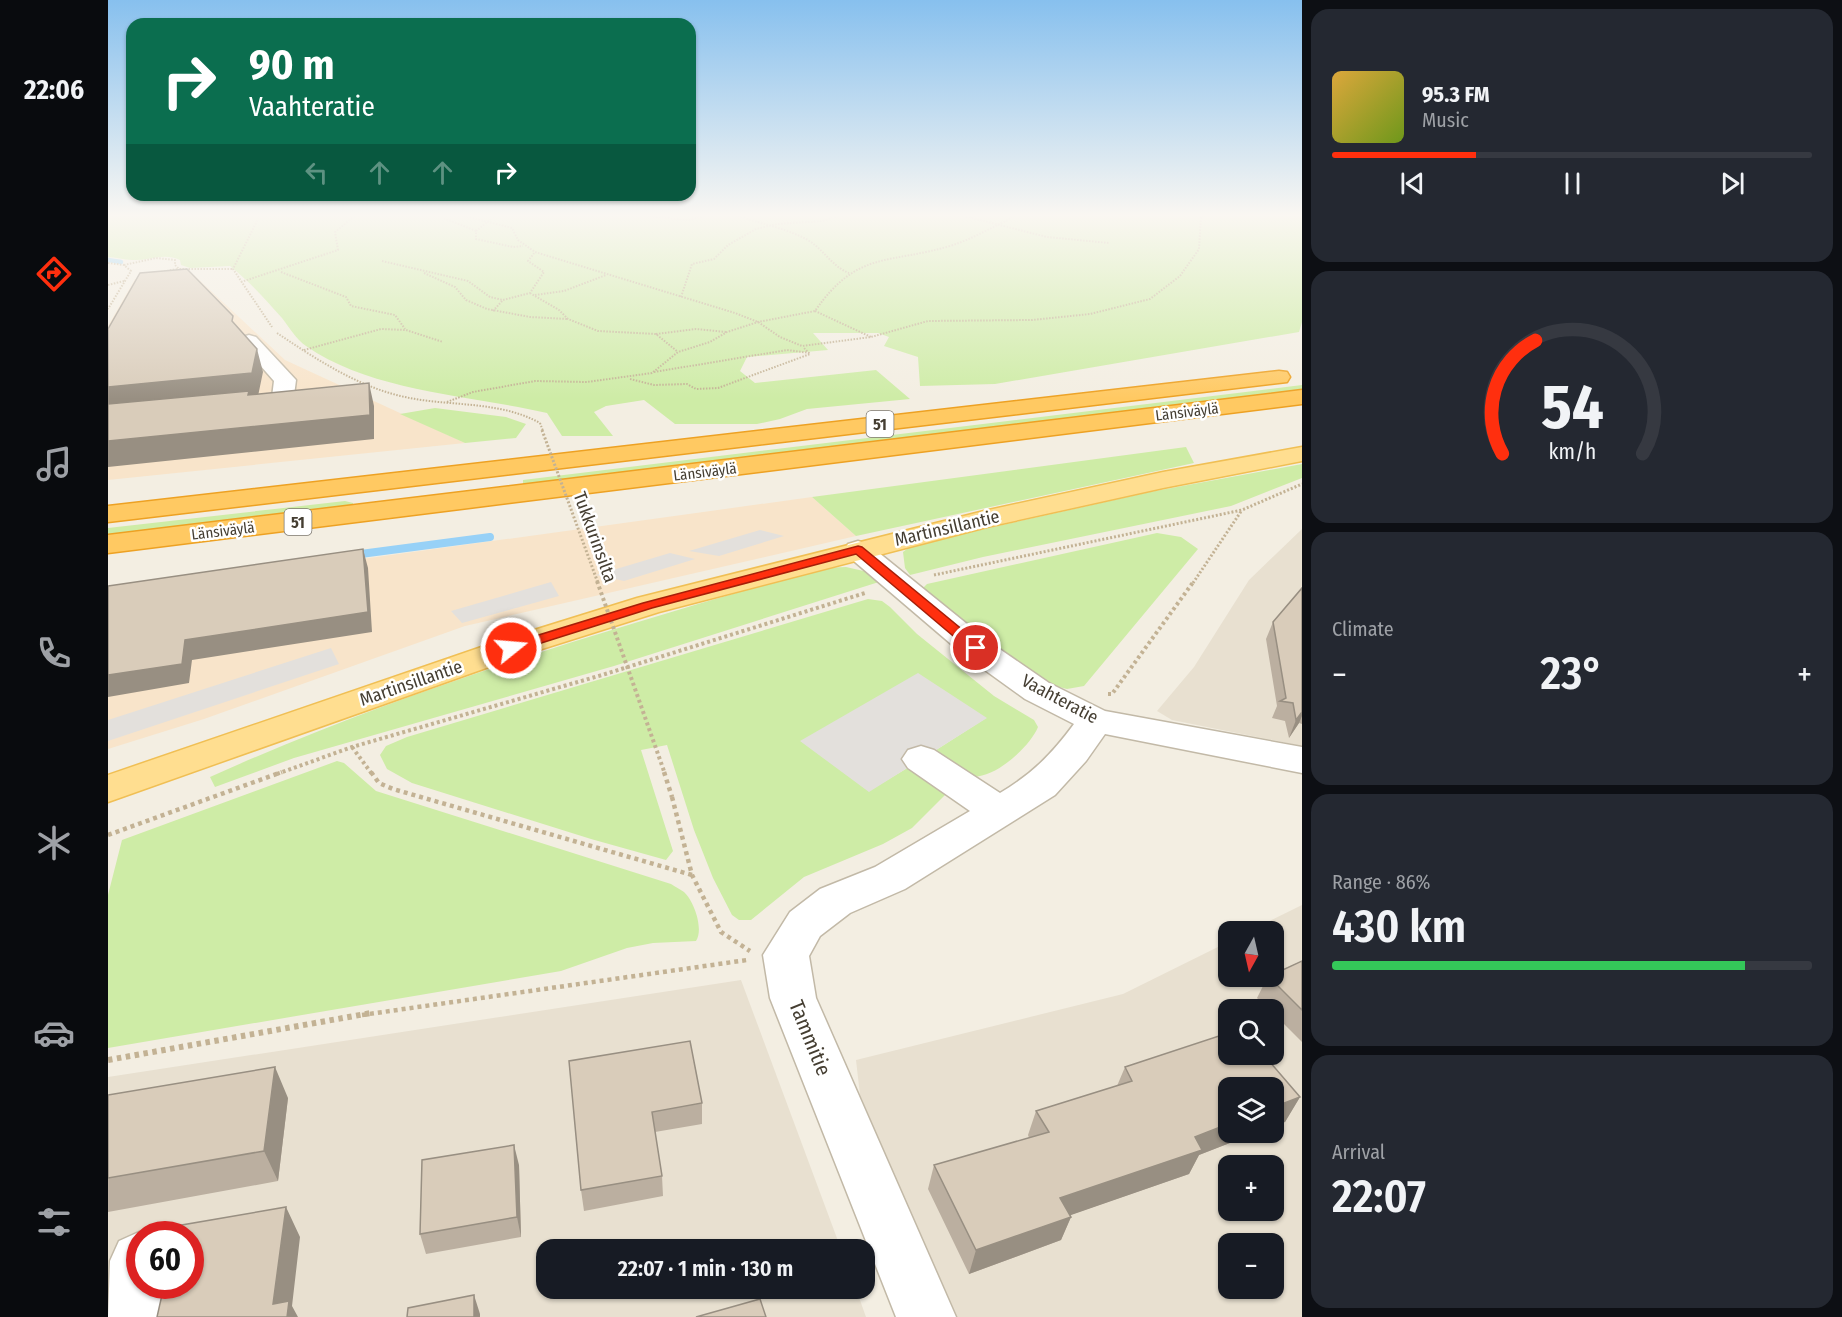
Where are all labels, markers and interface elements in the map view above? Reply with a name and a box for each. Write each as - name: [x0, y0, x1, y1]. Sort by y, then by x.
- text: 90 m: [249, 40, 334, 90]
- icon: right: [150, 42, 228, 120]
- text: 22:06: [24, 74, 84, 106]
- text: 95.3 FM: [1422, 81, 1490, 108]
- text: Vaahteratie: [249, 91, 375, 123]
- text: Music: [1422, 108, 1469, 132]
- icon: left: [300, 156, 333, 189]
- icon: ahead: [363, 156, 396, 189]
- icon: ahead: [426, 156, 459, 189]
- icon: right: [489, 156, 522, 189]
- icon: previous: [1396, 167, 1429, 200]
- icon: pause: [1556, 167, 1589, 200]
- icon: next: [1716, 167, 1749, 200]
- icon: directions: [33, 253, 75, 295]
- text: 54: [1541, 370, 1603, 445]
- street label: Länsiväylä: [1154, 399, 1220, 425]
- road number: 51: [866, 411, 894, 437]
- text: km/h: [1548, 439, 1596, 465]
- icon: music: [33, 443, 75, 485]
- street label: Länsiväylä: [672, 459, 738, 485]
- street label: Tukkurinsilta: [568, 489, 622, 586]
- street label: Martinsillantie: [892, 505, 1002, 551]
- road number: 51: [284, 509, 312, 535]
- street label: Länsiväylä: [190, 518, 256, 544]
- position arrow: [479, 616, 543, 680]
- text: Climate: [1332, 617, 1394, 641]
- pin: [950, 622, 1001, 673]
- icon: arrive: [959, 631, 992, 664]
- icon: phone: [33, 632, 75, 674]
- text: 23°: [1541, 647, 1603, 701]
- street label: Martinsillantie: [357, 655, 465, 711]
- text: −: [1332, 655, 1347, 695]
- text: +: [1797, 655, 1812, 695]
- street label: Vaahteratie: [1018, 670, 1102, 728]
- icon: climate: [33, 822, 75, 864]
- text: Range · 86%: [1332, 870, 1431, 894]
- text: 430 km: [1332, 900, 1466, 954]
- north arrow: [1218, 921, 1284, 987]
- map controls: [1218, 921, 1284, 1299]
- street label: Tammitie: [783, 996, 837, 1080]
- button: search: [1218, 999, 1284, 1065]
- icon: car: [33, 1012, 75, 1054]
- button: layers: [1218, 1077, 1284, 1143]
- text: Arrival: [1332, 1140, 1385, 1164]
- button: +: [1218, 1155, 1284, 1221]
- text: 22:07: [1332, 1170, 1426, 1224]
- icon: filters: [33, 1201, 75, 1243]
- speed limit sign: 60: [126, 1221, 204, 1299]
- button: −: [1218, 1233, 1284, 1299]
- text: 22:07 · 1 min · 130 m: [618, 1255, 793, 1282]

